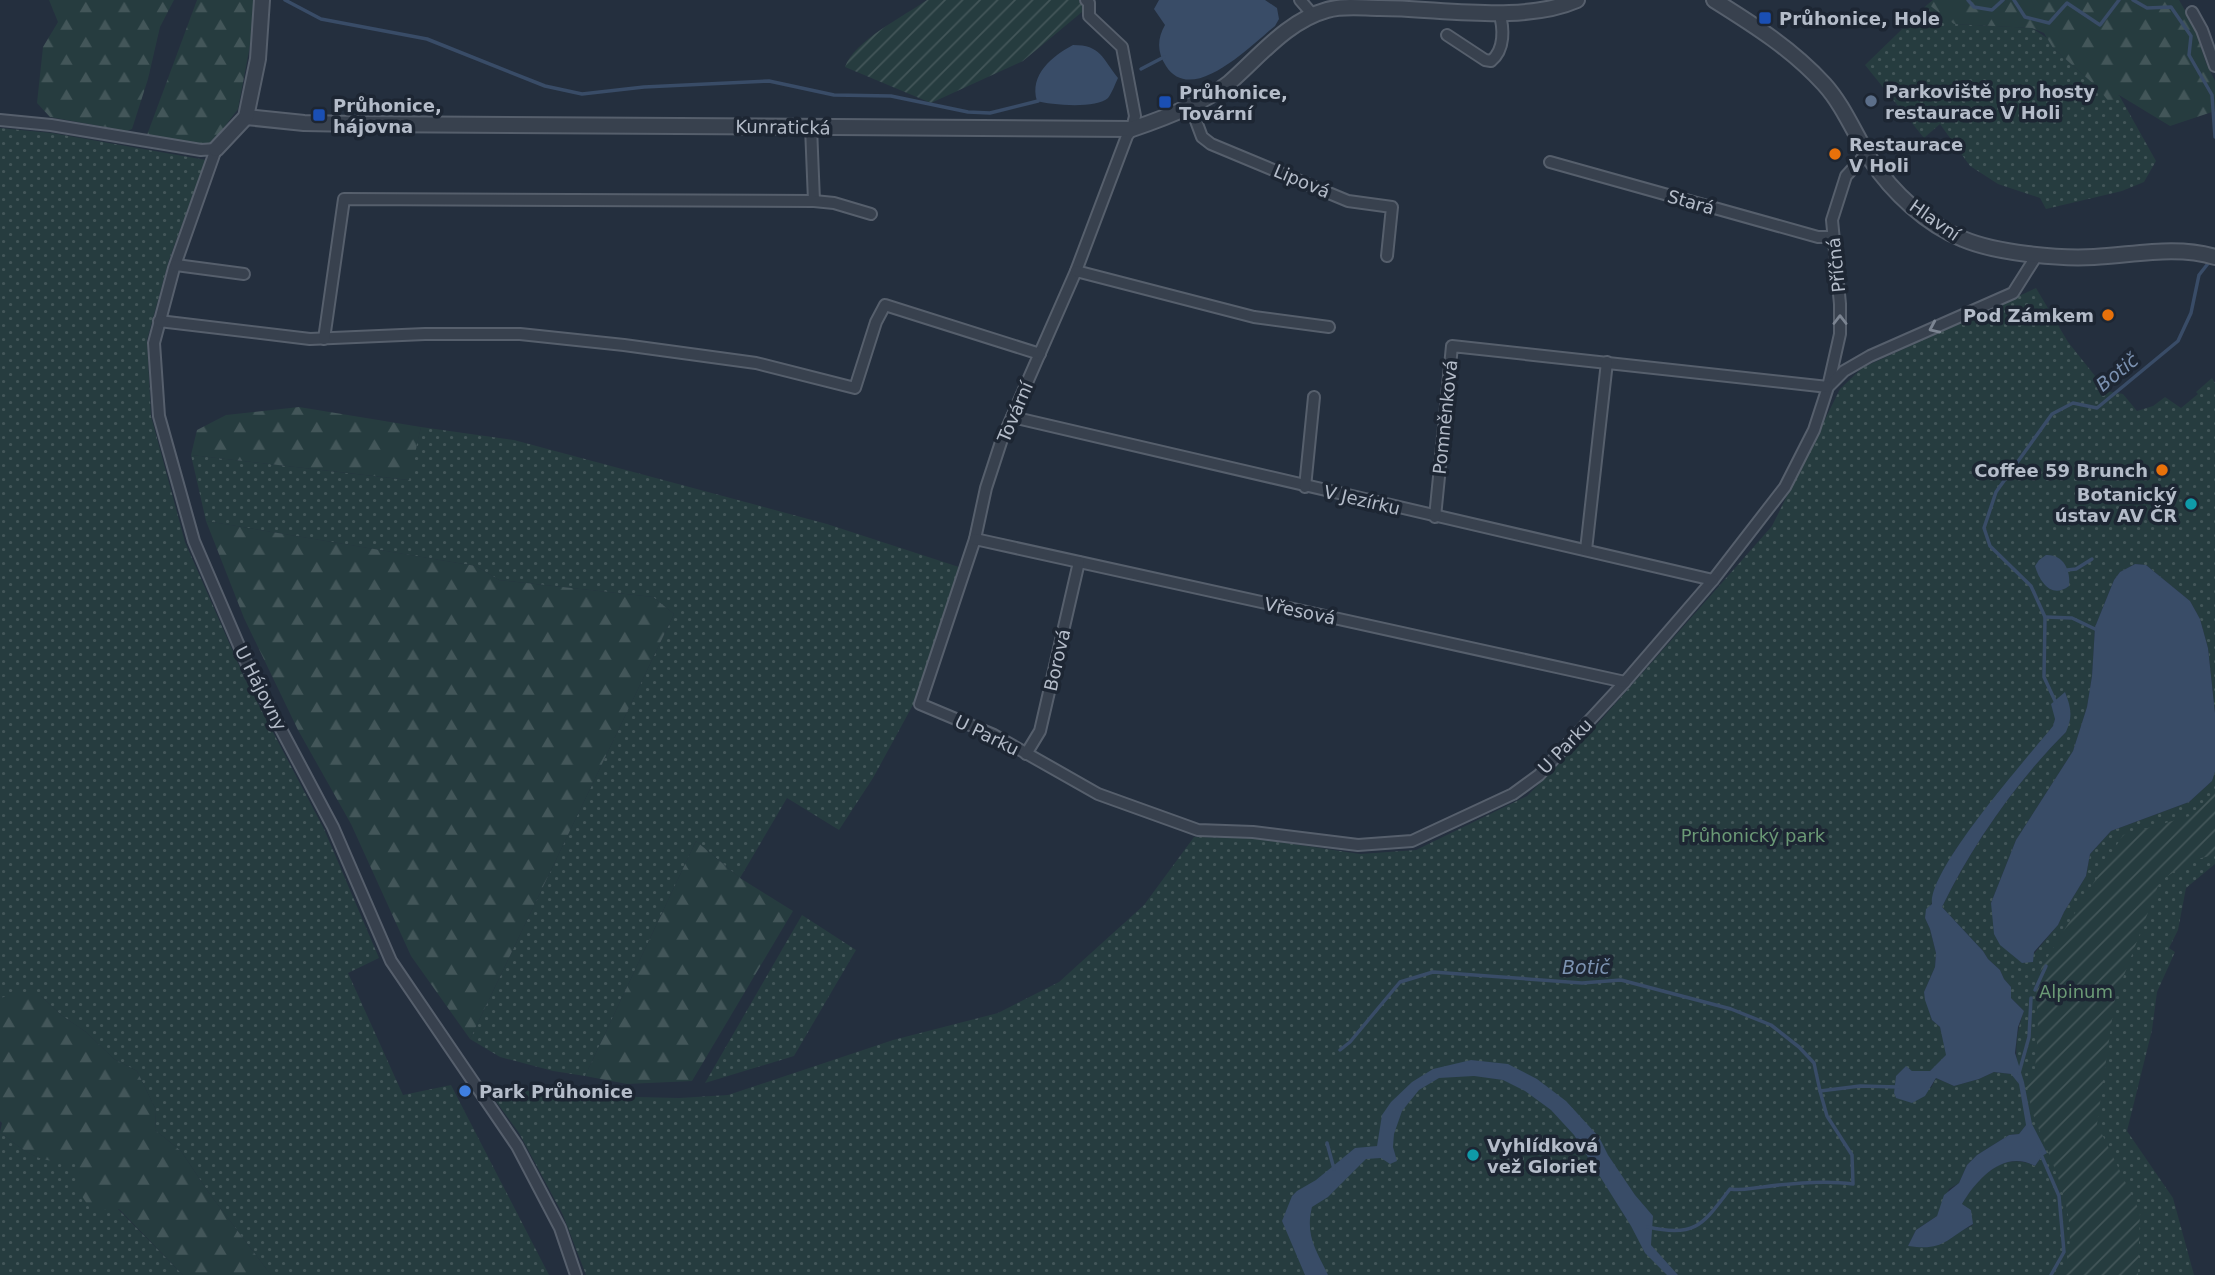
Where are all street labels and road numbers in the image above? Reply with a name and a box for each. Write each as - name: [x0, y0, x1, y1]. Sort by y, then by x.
- street label: Kunratická: [735, 116, 831, 138]
- street label: Lipová: [1271, 160, 1333, 202]
- street label: Stará: [1665, 185, 1717, 219]
- street label: Hlavní: [1906, 195, 1965, 245]
- street label: Příčná: [1823, 236, 1849, 294]
- street label: Pomněnková: [1429, 359, 1461, 475]
- street label: Tovární: [992, 377, 1038, 447]
- street label: V Jezírku: [1322, 481, 1402, 519]
- street label: Vřesová: [1262, 593, 1338, 629]
- street label: Borová: [1040, 627, 1074, 693]
- street label: U Hájovny: [231, 642, 291, 734]
- street label: U Parku: [952, 711, 1022, 759]
- street label: U Parku: [1534, 714, 1596, 778]

